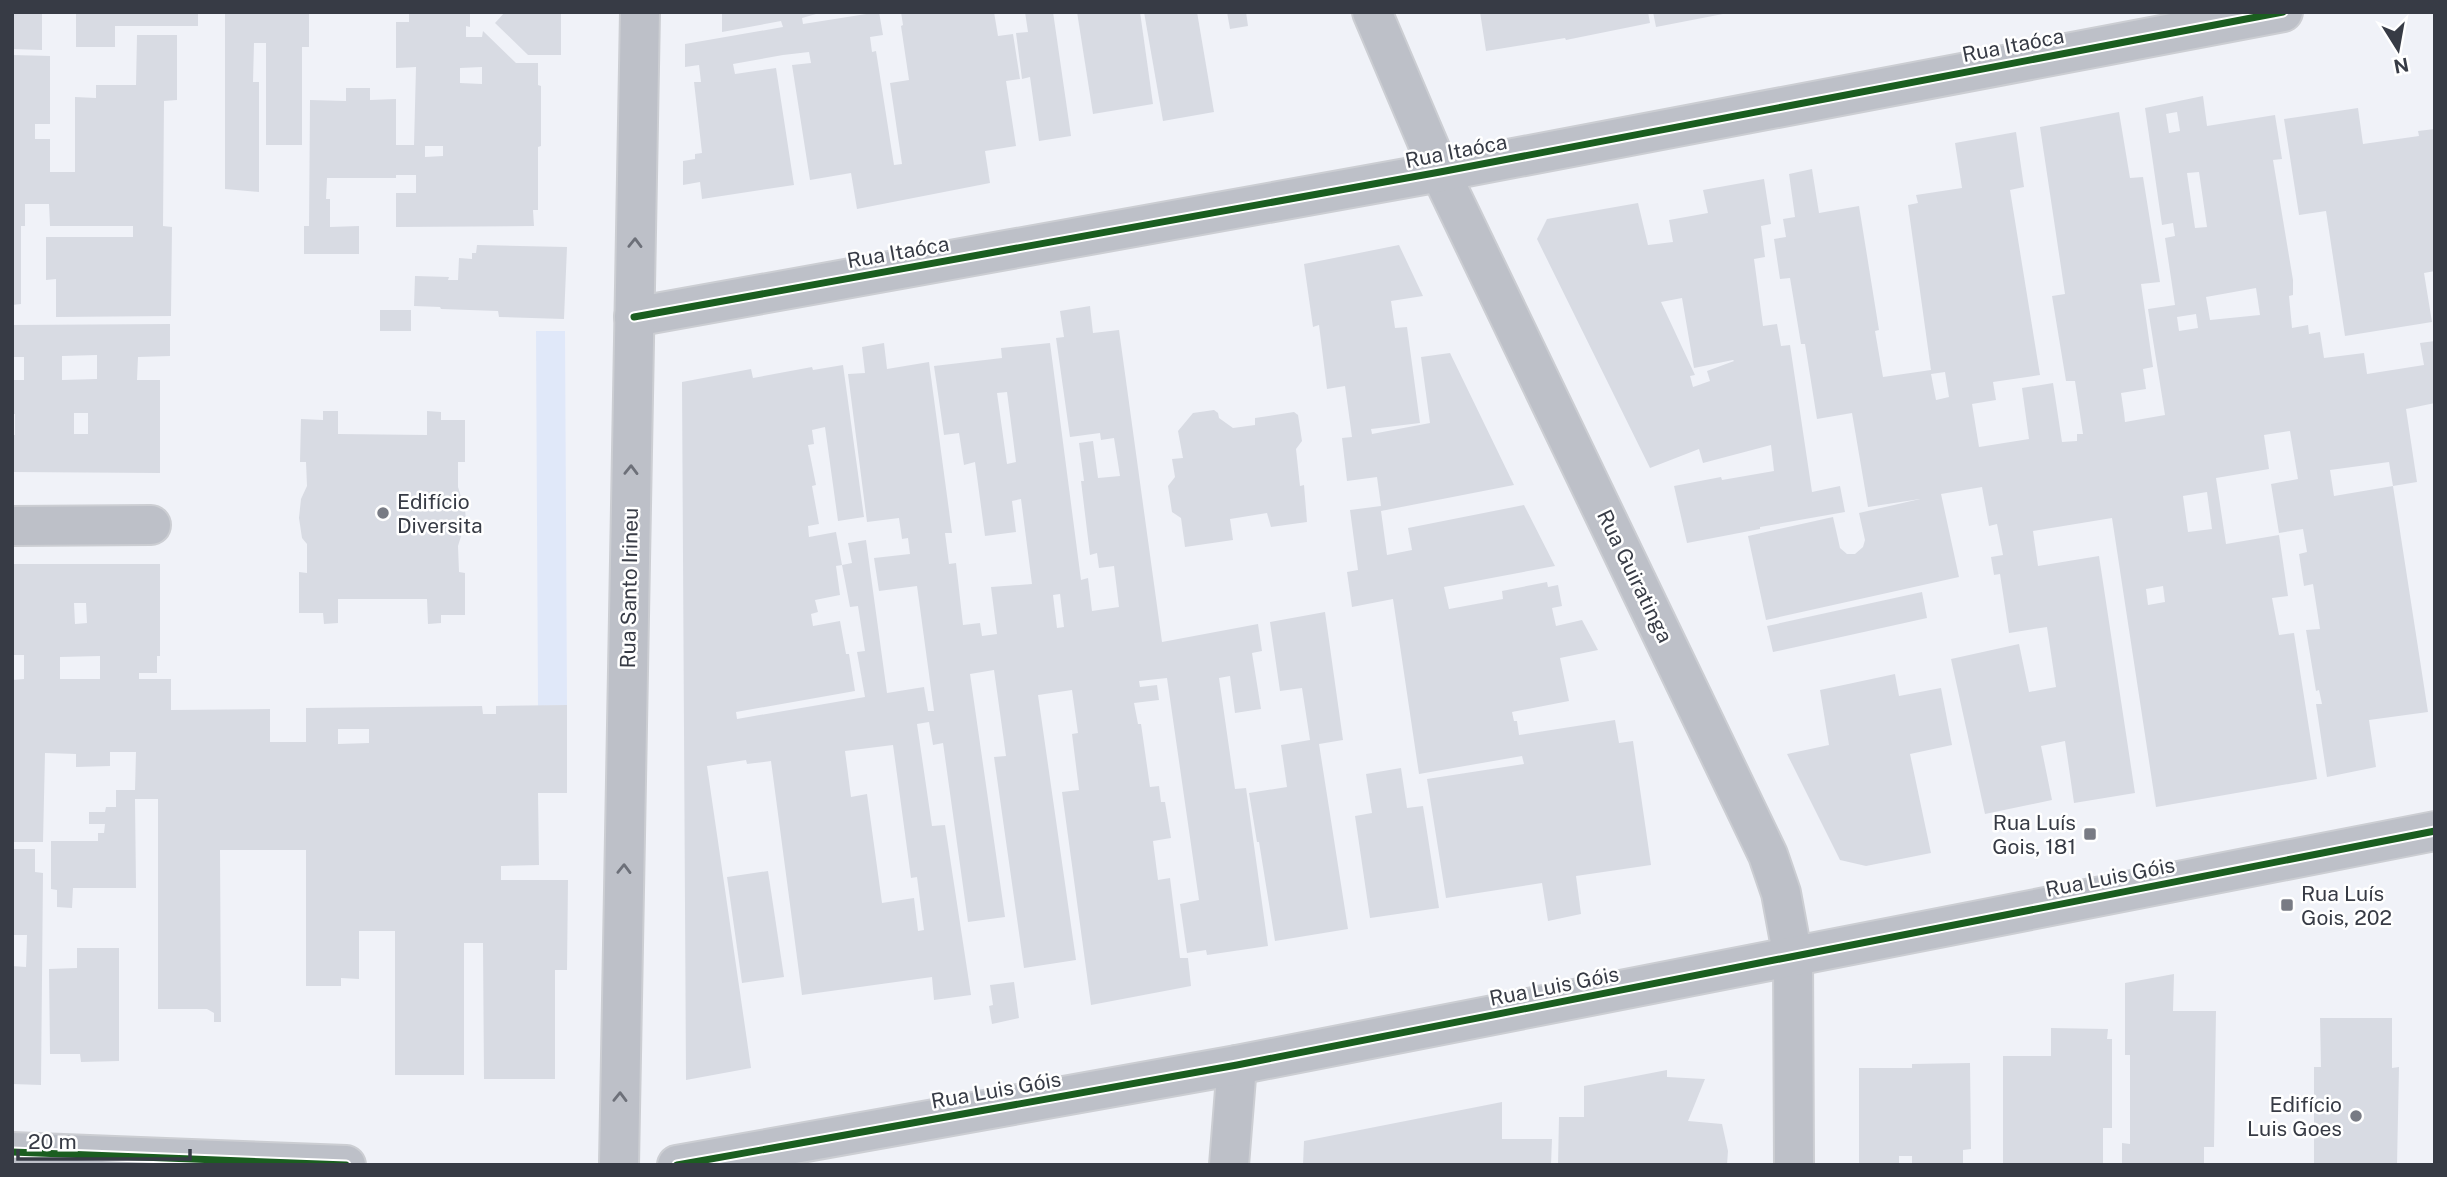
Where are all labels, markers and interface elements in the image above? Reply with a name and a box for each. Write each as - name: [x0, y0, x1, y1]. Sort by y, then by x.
- north arrow: [2363, 14, 2433, 84]
- street label: Rua Itaóca: [1960, 23, 2066, 67]
- text: N: [2392, 53, 2411, 78]
- street label: Rua Itaóca: [1403, 129, 1509, 173]
- street label: Rua Itaóca: [845, 231, 951, 273]
- one-way arrow: [628, 237, 643, 248]
- one-way arrow: [623, 464, 639, 475]
- place label: Edifício Diversita: [397, 489, 483, 538]
- marker: Edifício Diversita: [375, 505, 391, 521]
- street label: Rua Guiratinga: [1592, 505, 1678, 647]
- street label: Rua Santo Irineu: [615, 507, 643, 669]
- place label: Rua Luís Gois, 181: [1992, 810, 2076, 859]
- marker: Rua Luís Gois, 181: [2082, 826, 2098, 842]
- street label: Rua Luis Góis: [2043, 852, 2177, 902]
- one-way arrow: [617, 863, 632, 874]
- place label: Rua Luís Gois, 202: [2301, 881, 2392, 930]
- marker: Rua Luís Gois, 202: [2279, 897, 2295, 913]
- street label: Rua Luis Góis: [1487, 961, 1621, 1011]
- street label: Rua Luis Góis: [929, 1066, 1063, 1114]
- one-way arrow: [612, 1091, 628, 1101]
- place label: Edifício Luis Goes: [2247, 1092, 2342, 1141]
- marker: Edifício Luis Goes: [2348, 1108, 2364, 1124]
- scale bar: [18, 1118, 189, 1162]
- text: 20 m: [28, 1129, 77, 1154]

